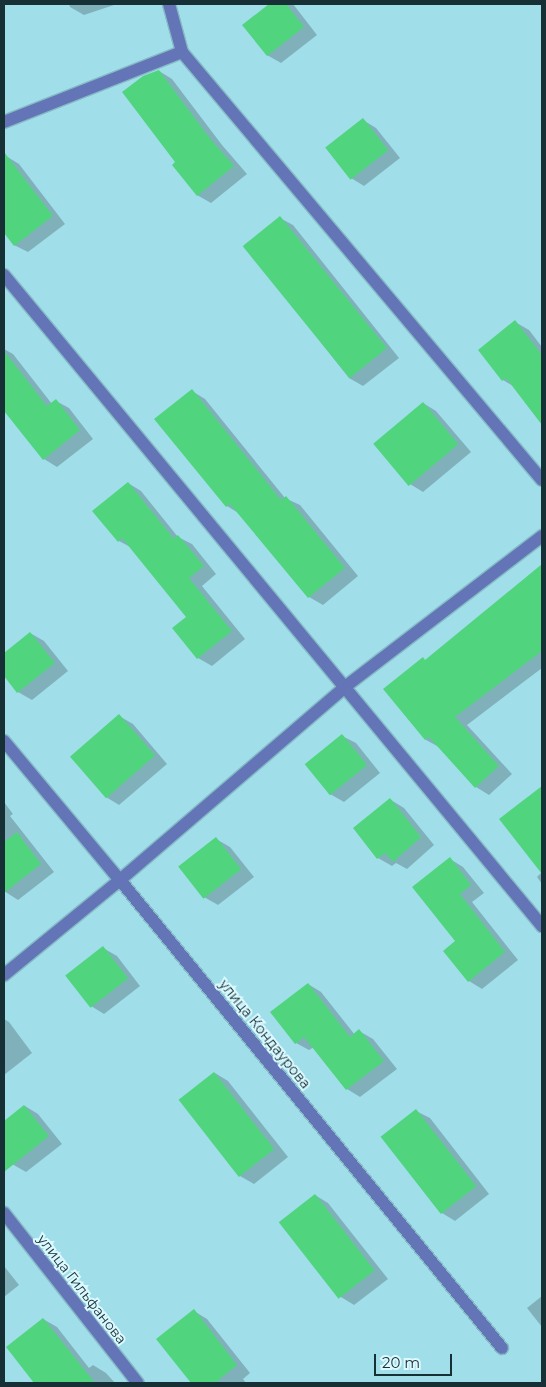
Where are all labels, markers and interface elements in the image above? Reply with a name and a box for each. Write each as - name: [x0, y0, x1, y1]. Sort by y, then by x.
- street label: улица Кондаурова: [216, 976, 314, 1092]
- street label: улица Гильфанова: [34, 1231, 130, 1347]
- scale bar: [376, 1344, 454, 1376]
- text: 20 m: [382, 1353, 420, 1372]

